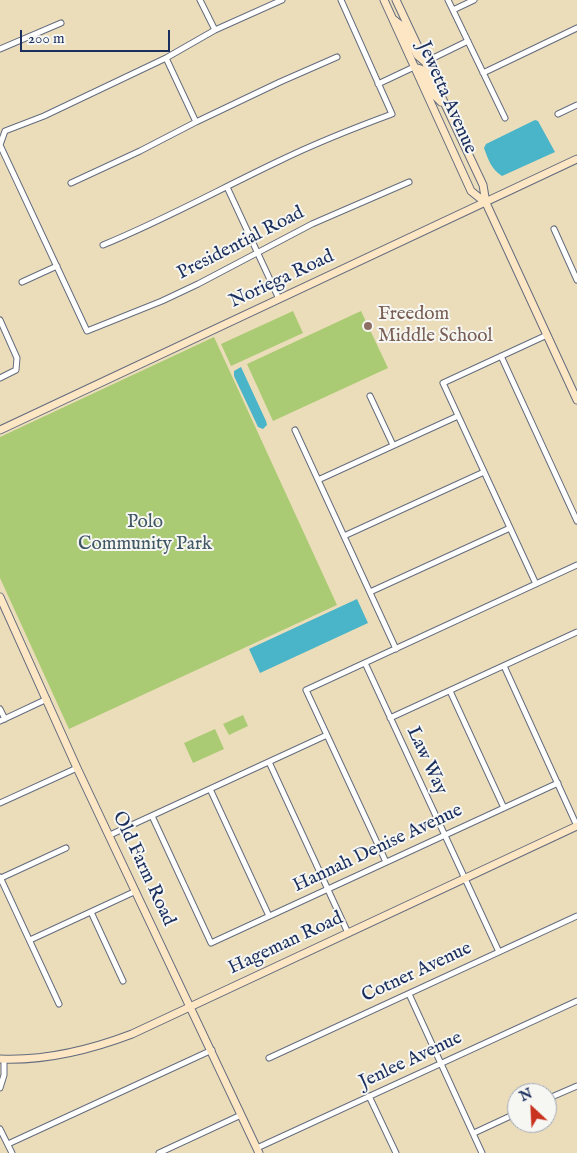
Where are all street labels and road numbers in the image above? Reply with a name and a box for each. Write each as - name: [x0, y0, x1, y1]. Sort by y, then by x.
- street label: Jewetta Avenue: [411, 38, 481, 158]
- street label: Presidential Road: [174, 202, 308, 286]
- street label: Noriega Road: [226, 246, 338, 314]
- street label: Law Way: [400, 723, 452, 799]
- street label: Hannah Denise Avenue: [290, 800, 466, 898]
- street label: Old Farm Road: [106, 808, 180, 930]
- street label: Hageman Road: [225, 908, 347, 980]
- street label: Cotner Avenue: [359, 938, 475, 1008]
- street label: Jenlee Avenue: [356, 1027, 466, 1095]

